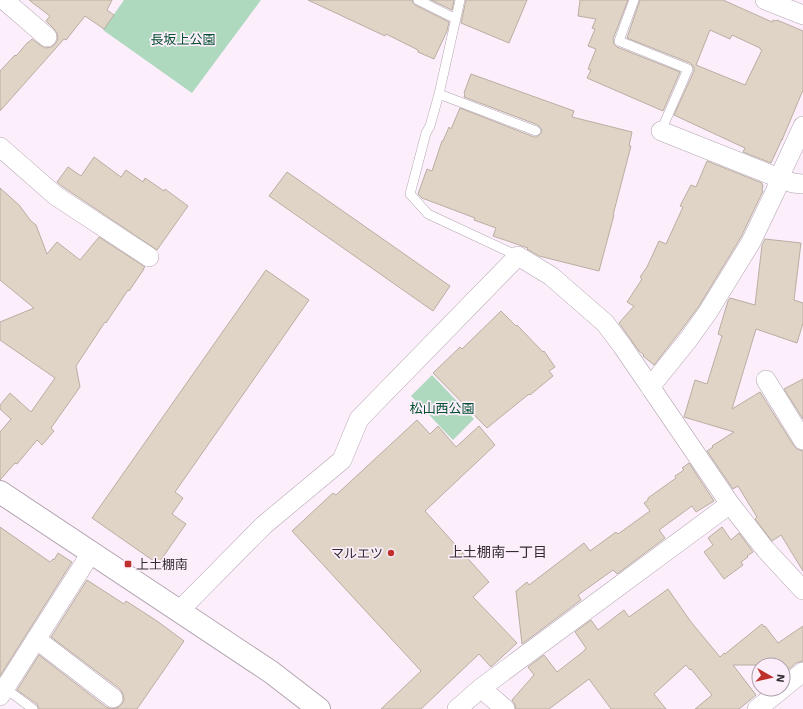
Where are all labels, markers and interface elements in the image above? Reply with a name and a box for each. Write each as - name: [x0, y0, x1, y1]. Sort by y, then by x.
- park label: 長坂上公園: [150, 32, 216, 47]
- park label: 松山西公園: [409, 401, 475, 416]
- district label: 上土棚南一丁目: [449, 544, 547, 560]
- place label: マルエツ: [331, 546, 383, 561]
- marker: マルエツ: [386, 548, 396, 558]
- place label: 上土棚南: [136, 557, 188, 572]
- marker: 上土棚南: [123, 559, 133, 569]
- north arrow: [751, 657, 791, 697]
- text: N: [773, 673, 787, 683]

